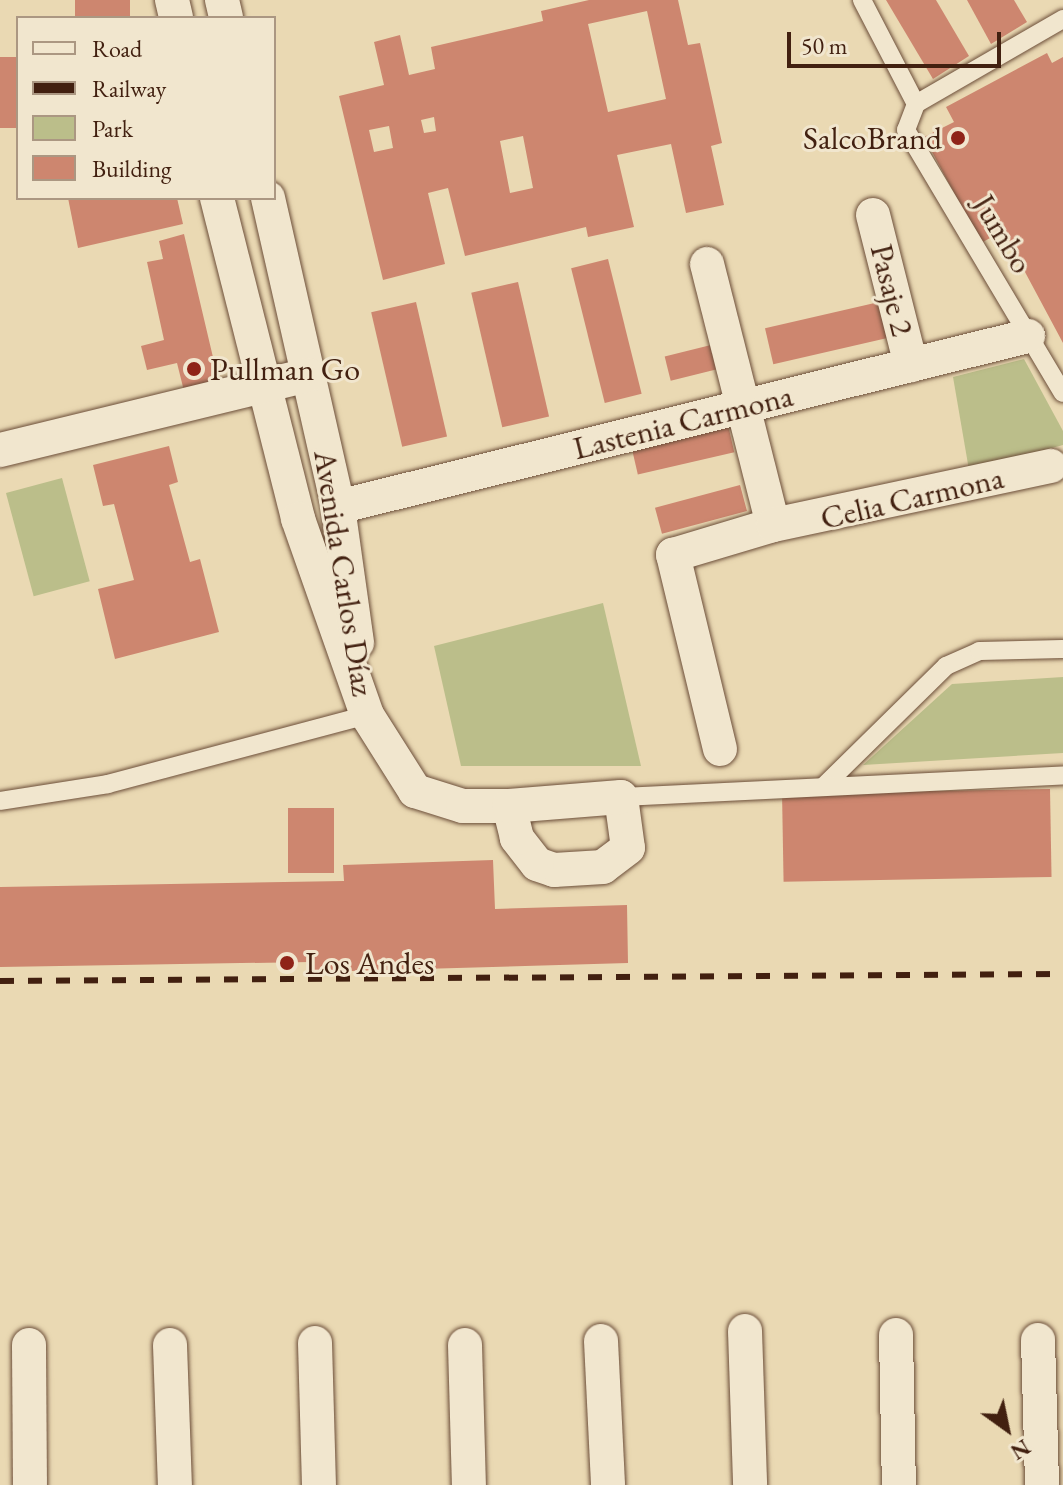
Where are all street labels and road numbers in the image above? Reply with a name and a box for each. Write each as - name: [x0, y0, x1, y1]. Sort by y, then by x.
- street label: Jumbo: [965, 188, 1041, 280]
- street label: Pasaje 2: [862, 240, 922, 340]
- street label: Lastenia Carmona: [569, 376, 797, 468]
- street label: Avenida Carlos Díaz: [306, 447, 382, 699]
- street label: Celia Carmona: [817, 458, 1007, 538]

